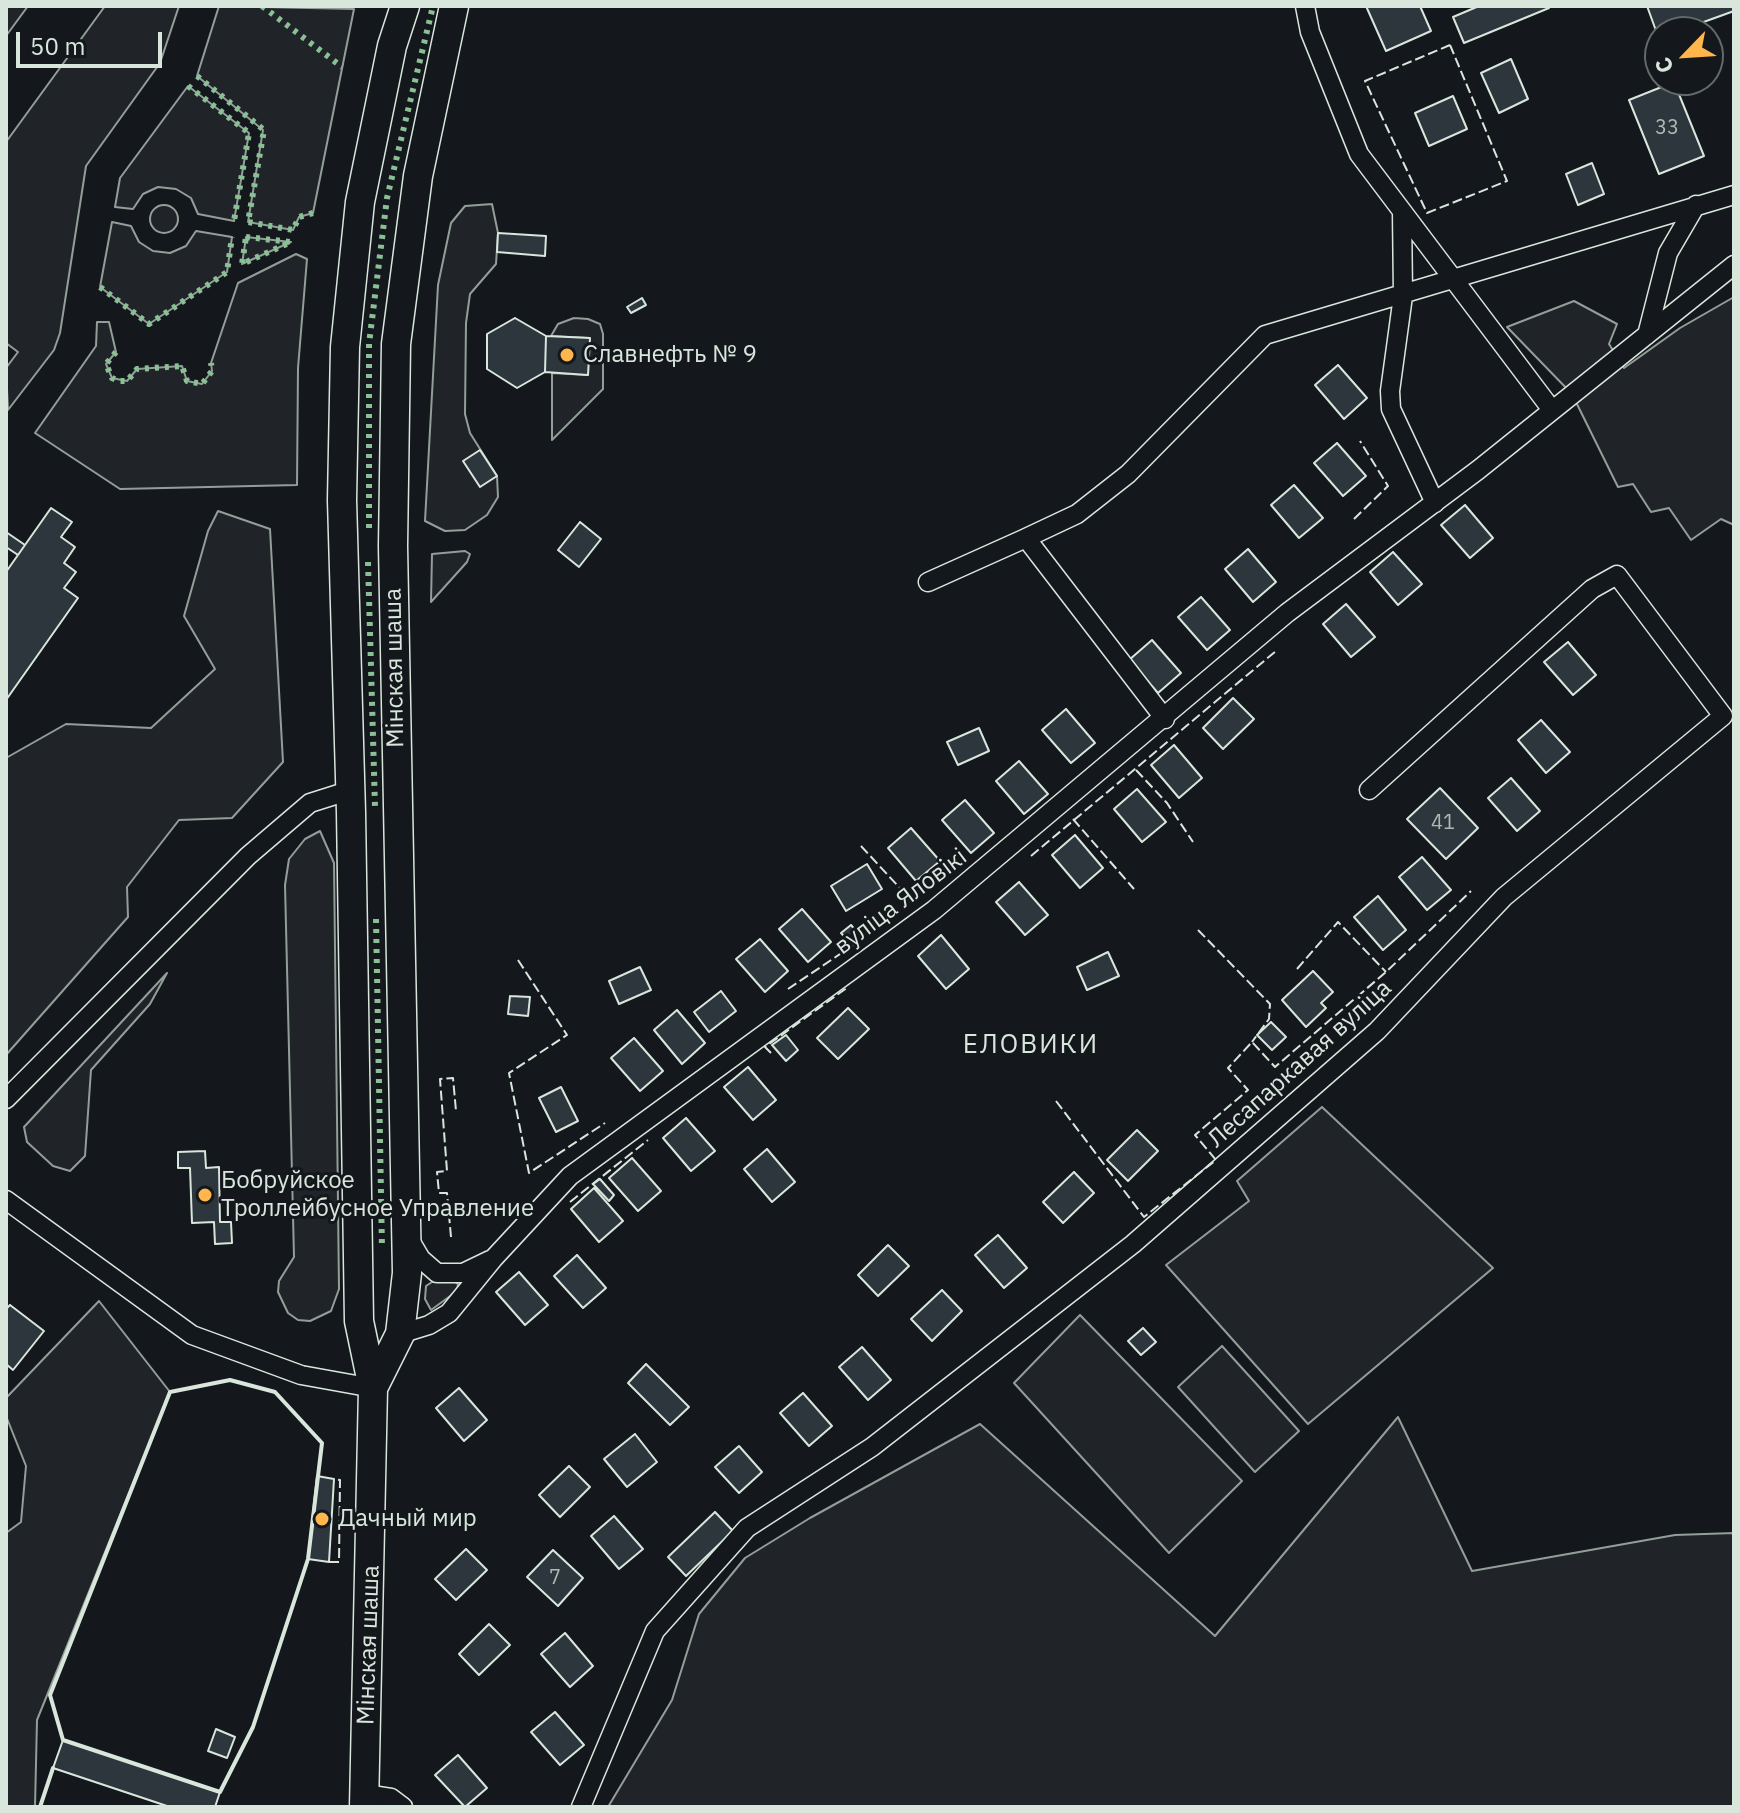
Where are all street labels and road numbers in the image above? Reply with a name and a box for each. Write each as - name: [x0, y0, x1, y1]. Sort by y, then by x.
- street label: Мінская шаша: [379, 588, 411, 748]
- street label: вуліца Яловікі: [829, 843, 973, 961]
- street label: Лесапаркавая вуліца: [1202, 974, 1398, 1154]
- street label: Мінская шаша: [352, 1565, 386, 1725]

